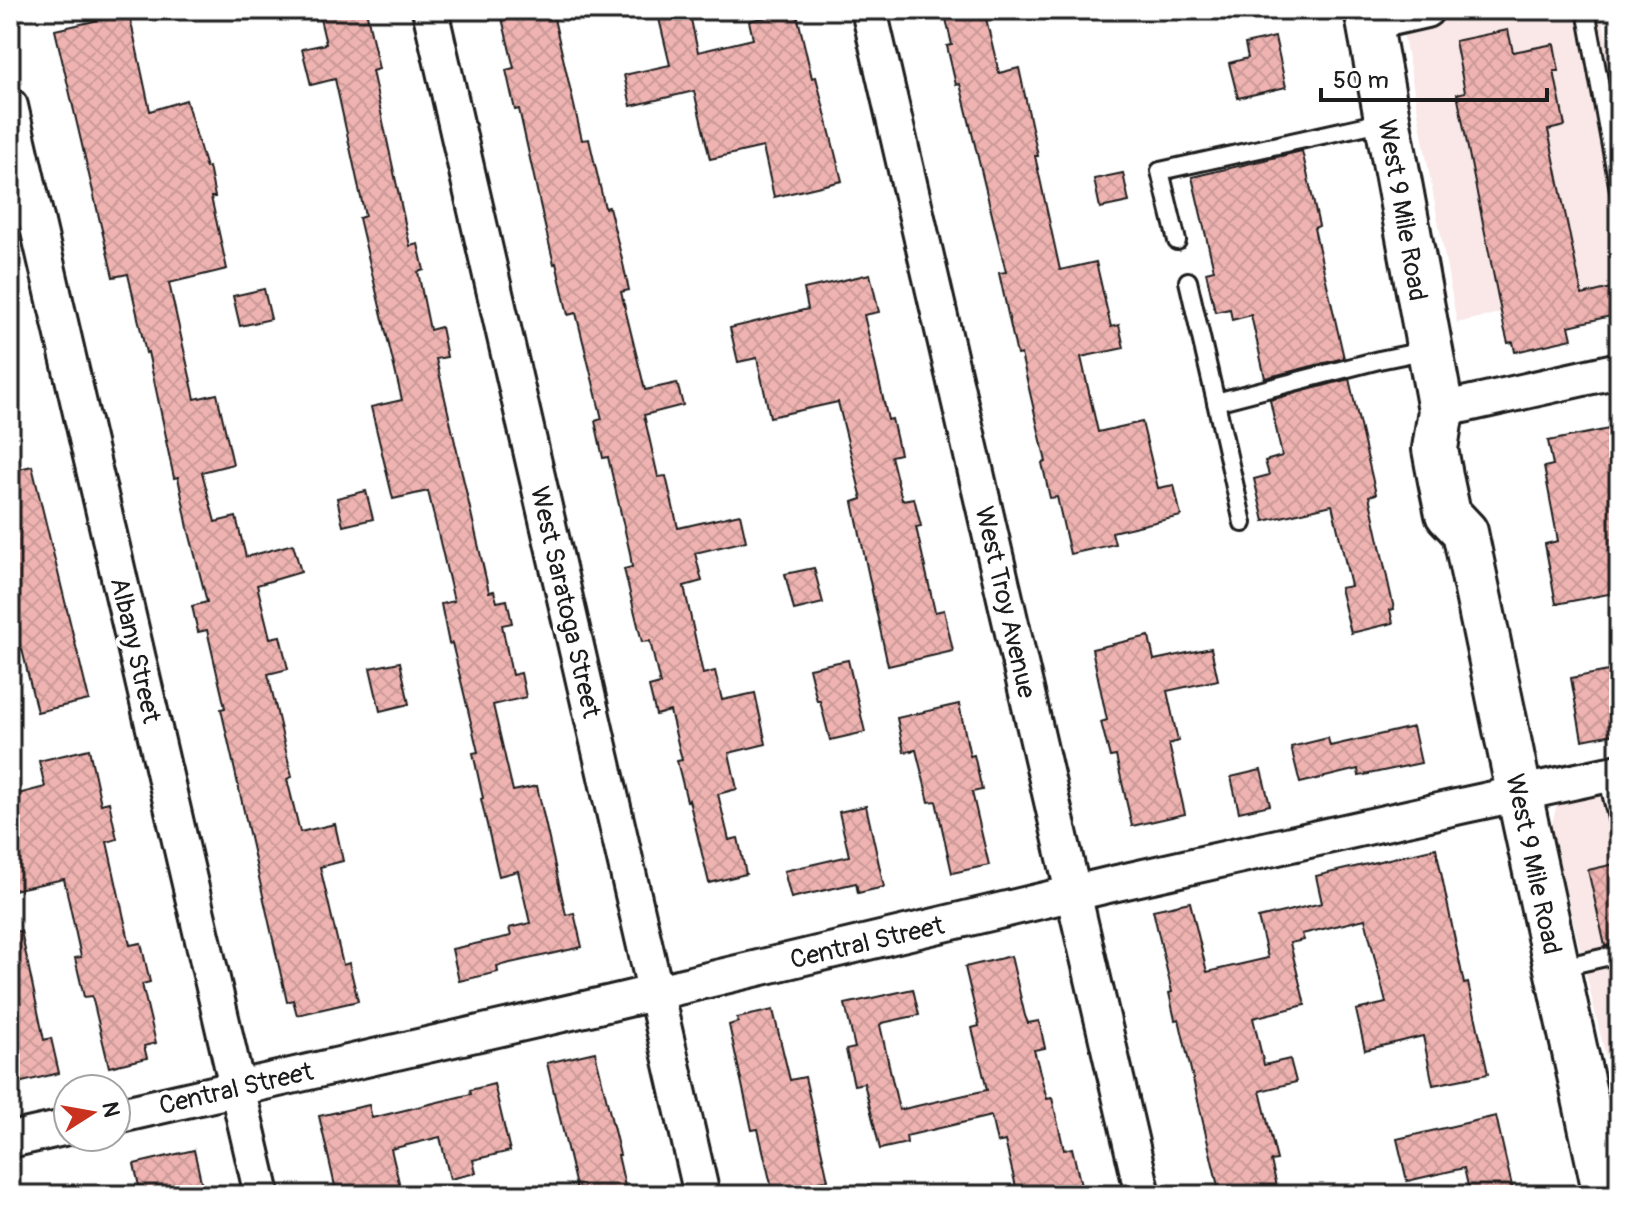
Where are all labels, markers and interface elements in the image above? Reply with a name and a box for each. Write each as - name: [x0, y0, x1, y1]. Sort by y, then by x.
- scale bar: [1321, 52, 1547, 102]
- text: 50 m: [1333, 66, 1389, 95]
- street label: West 9 Mile Road: [1370, 117, 1434, 303]
- street label: West Saratoga Street: [523, 483, 607, 721]
- street label: West Troy Avenue: [967, 503, 1043, 701]
- street label: Albany Street: [103, 574, 167, 727]
- street label: West 9 Mile Road: [1498, 771, 1568, 957]
- street label: Central Street: [787, 910, 948, 976]
- street label: Central Street: [156, 1056, 317, 1122]
- north arrow: [52, 1073, 132, 1153]
- text: N: [95, 1099, 126, 1119]

